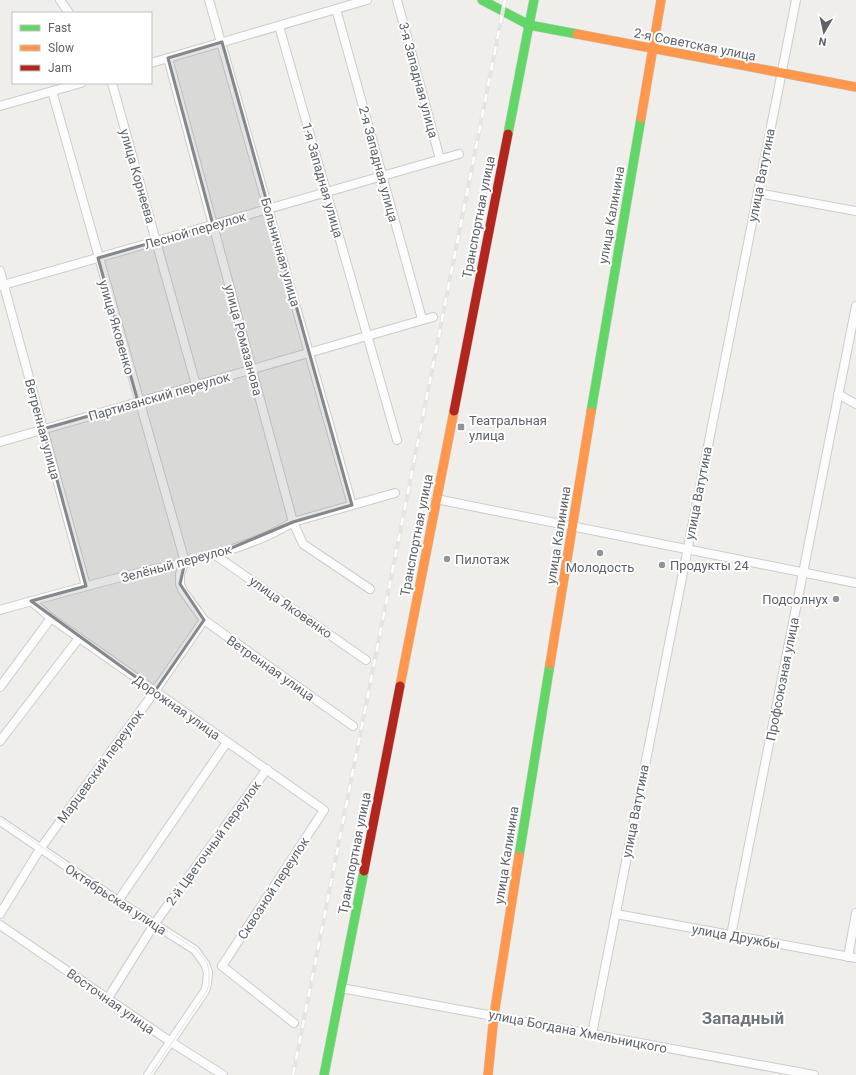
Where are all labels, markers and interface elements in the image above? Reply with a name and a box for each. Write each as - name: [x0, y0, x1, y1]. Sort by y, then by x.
- legend: [12, 12, 152, 84]
- north arrow: [804, 12, 844, 52]
- text: Fast: [48, 21, 71, 35]
- street label: 3-я Западная улица: [396, 21, 441, 140]
- street label: 2-я Советская улица: [633, 25, 757, 64]
- text: N: [817, 34, 827, 48]
- text: Slow: [48, 41, 74, 55]
- text: Jam: [48, 61, 72, 75]
- street label: 2-я Западная улица: [356, 105, 401, 224]
- street label: 1-я Западная улица: [299, 121, 346, 239]
- street label: улица Корнеева: [117, 127, 158, 225]
- street label: улица Ватутина: [745, 127, 778, 223]
- street label: Транспортная улица: [459, 155, 498, 280]
- street label: улица Калинина: [596, 165, 627, 265]
- street label: Больничная улица: [258, 196, 303, 308]
- street label: Лесной переулок: [143, 209, 248, 252]
- street label: улица Яковенко: [96, 278, 137, 376]
- street label: улица Ромазанова: [221, 283, 266, 397]
- street label: Партизанский переулок: [87, 369, 232, 424]
- street label: Ветренная улица: [22, 377, 63, 481]
- place label: Театральная улица: [469, 413, 547, 443]
- marker: Театральная улица: [456, 422, 466, 432]
- street label: улица Ватутина: [682, 445, 715, 541]
- street label: Транспортная улица: [397, 473, 436, 598]
- street label: улица Калинина: [543, 485, 574, 585]
- street label: Зелёный переулок: [119, 542, 233, 585]
- marker: Молодость: [595, 548, 605, 558]
- place label: Пилотаж: [455, 552, 510, 567]
- marker: Пилотаж: [442, 554, 452, 564]
- place label: Продукты 24: [670, 558, 749, 573]
- place label: Молодость: [566, 560, 634, 575]
- marker: Продукты 24: [657, 560, 667, 570]
- street label: улица Яковенко: [246, 573, 335, 642]
- place label: Подсолнух: [762, 592, 829, 607]
- marker: Подсолнух: [831, 594, 841, 604]
- street label: Профсоюзная улица: [763, 616, 802, 742]
- street label: Ветренная улица: [224, 633, 317, 704]
- street label: Дорожная улица: [130, 672, 223, 743]
- street label: Марцевский переулок: [54, 707, 146, 826]
- street label: улица Ватутина: [619, 763, 652, 859]
- street label: 2-й Цветочный переулок: [163, 778, 264, 909]
- street label: Транспортная улица: [335, 791, 374, 916]
- street label: улица Калинина: [491, 805, 522, 905]
- street label: Сквозной переулок: [235, 834, 312, 942]
- street label: Октябрьская улица: [62, 861, 169, 938]
- street label: улица Дружбы: [691, 921, 781, 952]
- street label: Восточная улица: [64, 966, 157, 1037]
- street label: улица Богдана Хмельницкого: [487, 1007, 668, 1056]
- district label: Западный: [702, 1008, 784, 1028]

